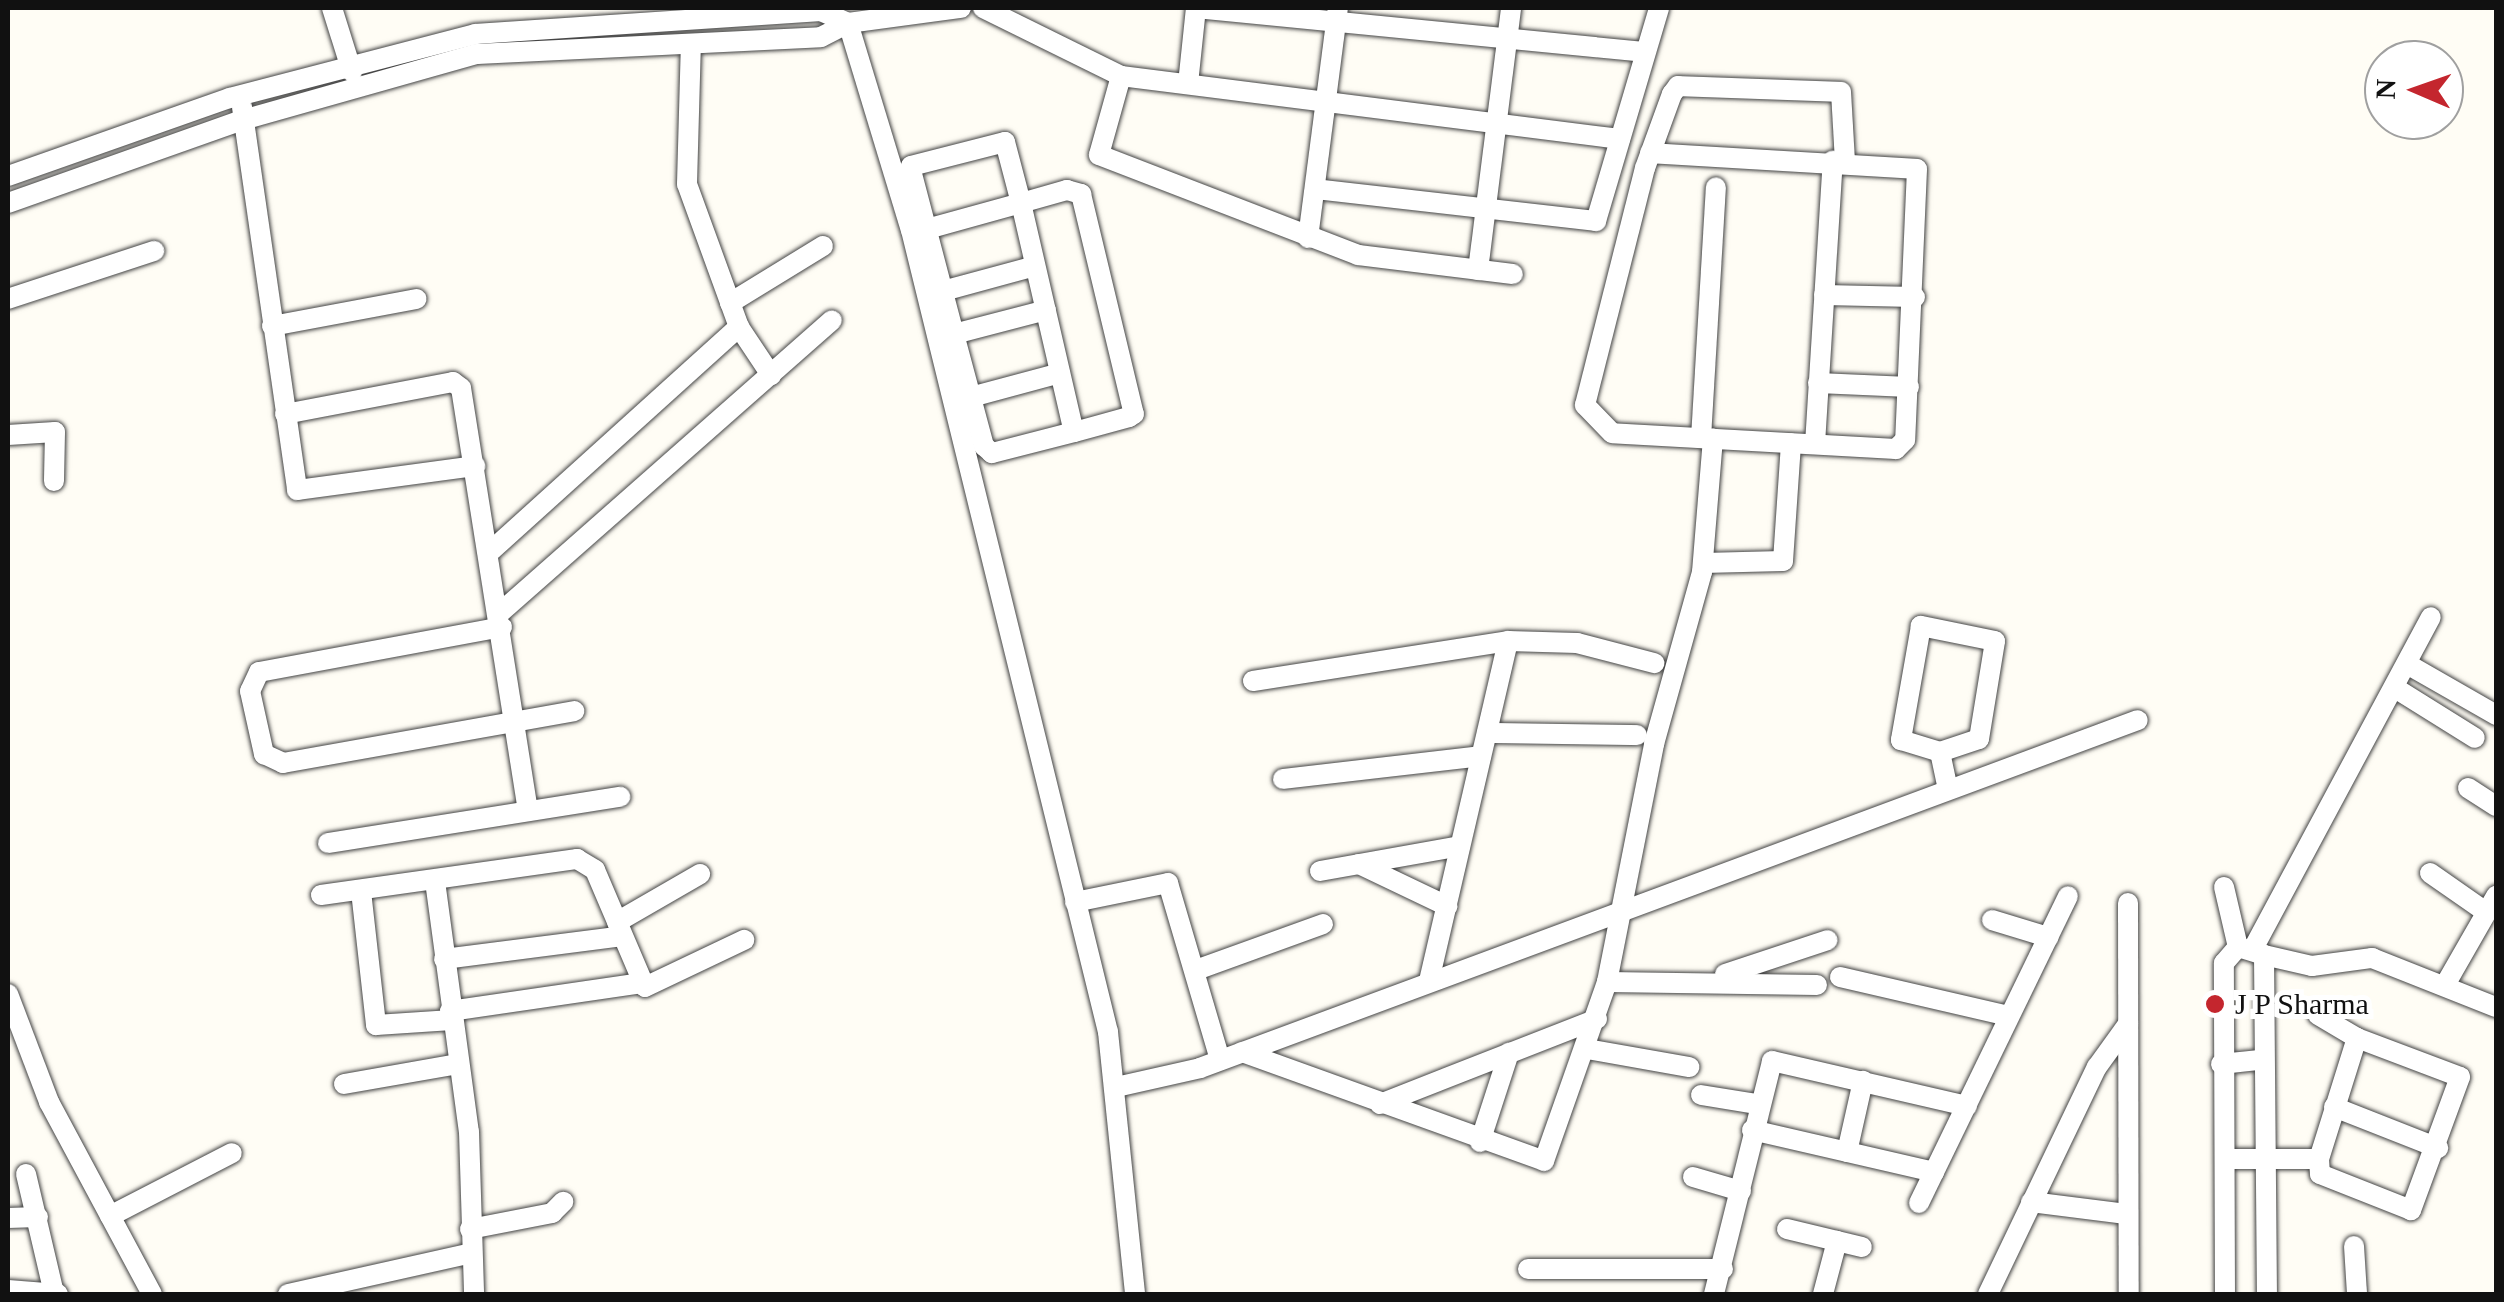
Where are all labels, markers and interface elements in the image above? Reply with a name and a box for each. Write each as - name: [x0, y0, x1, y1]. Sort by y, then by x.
- north arrow: [2364, 40, 2464, 140]
- text: N: [2370, 78, 2401, 100]
- place label: J P Sharma: [2235, 986, 2370, 1022]
- marker: J P Sharma: [2204, 993, 2226, 1015]

